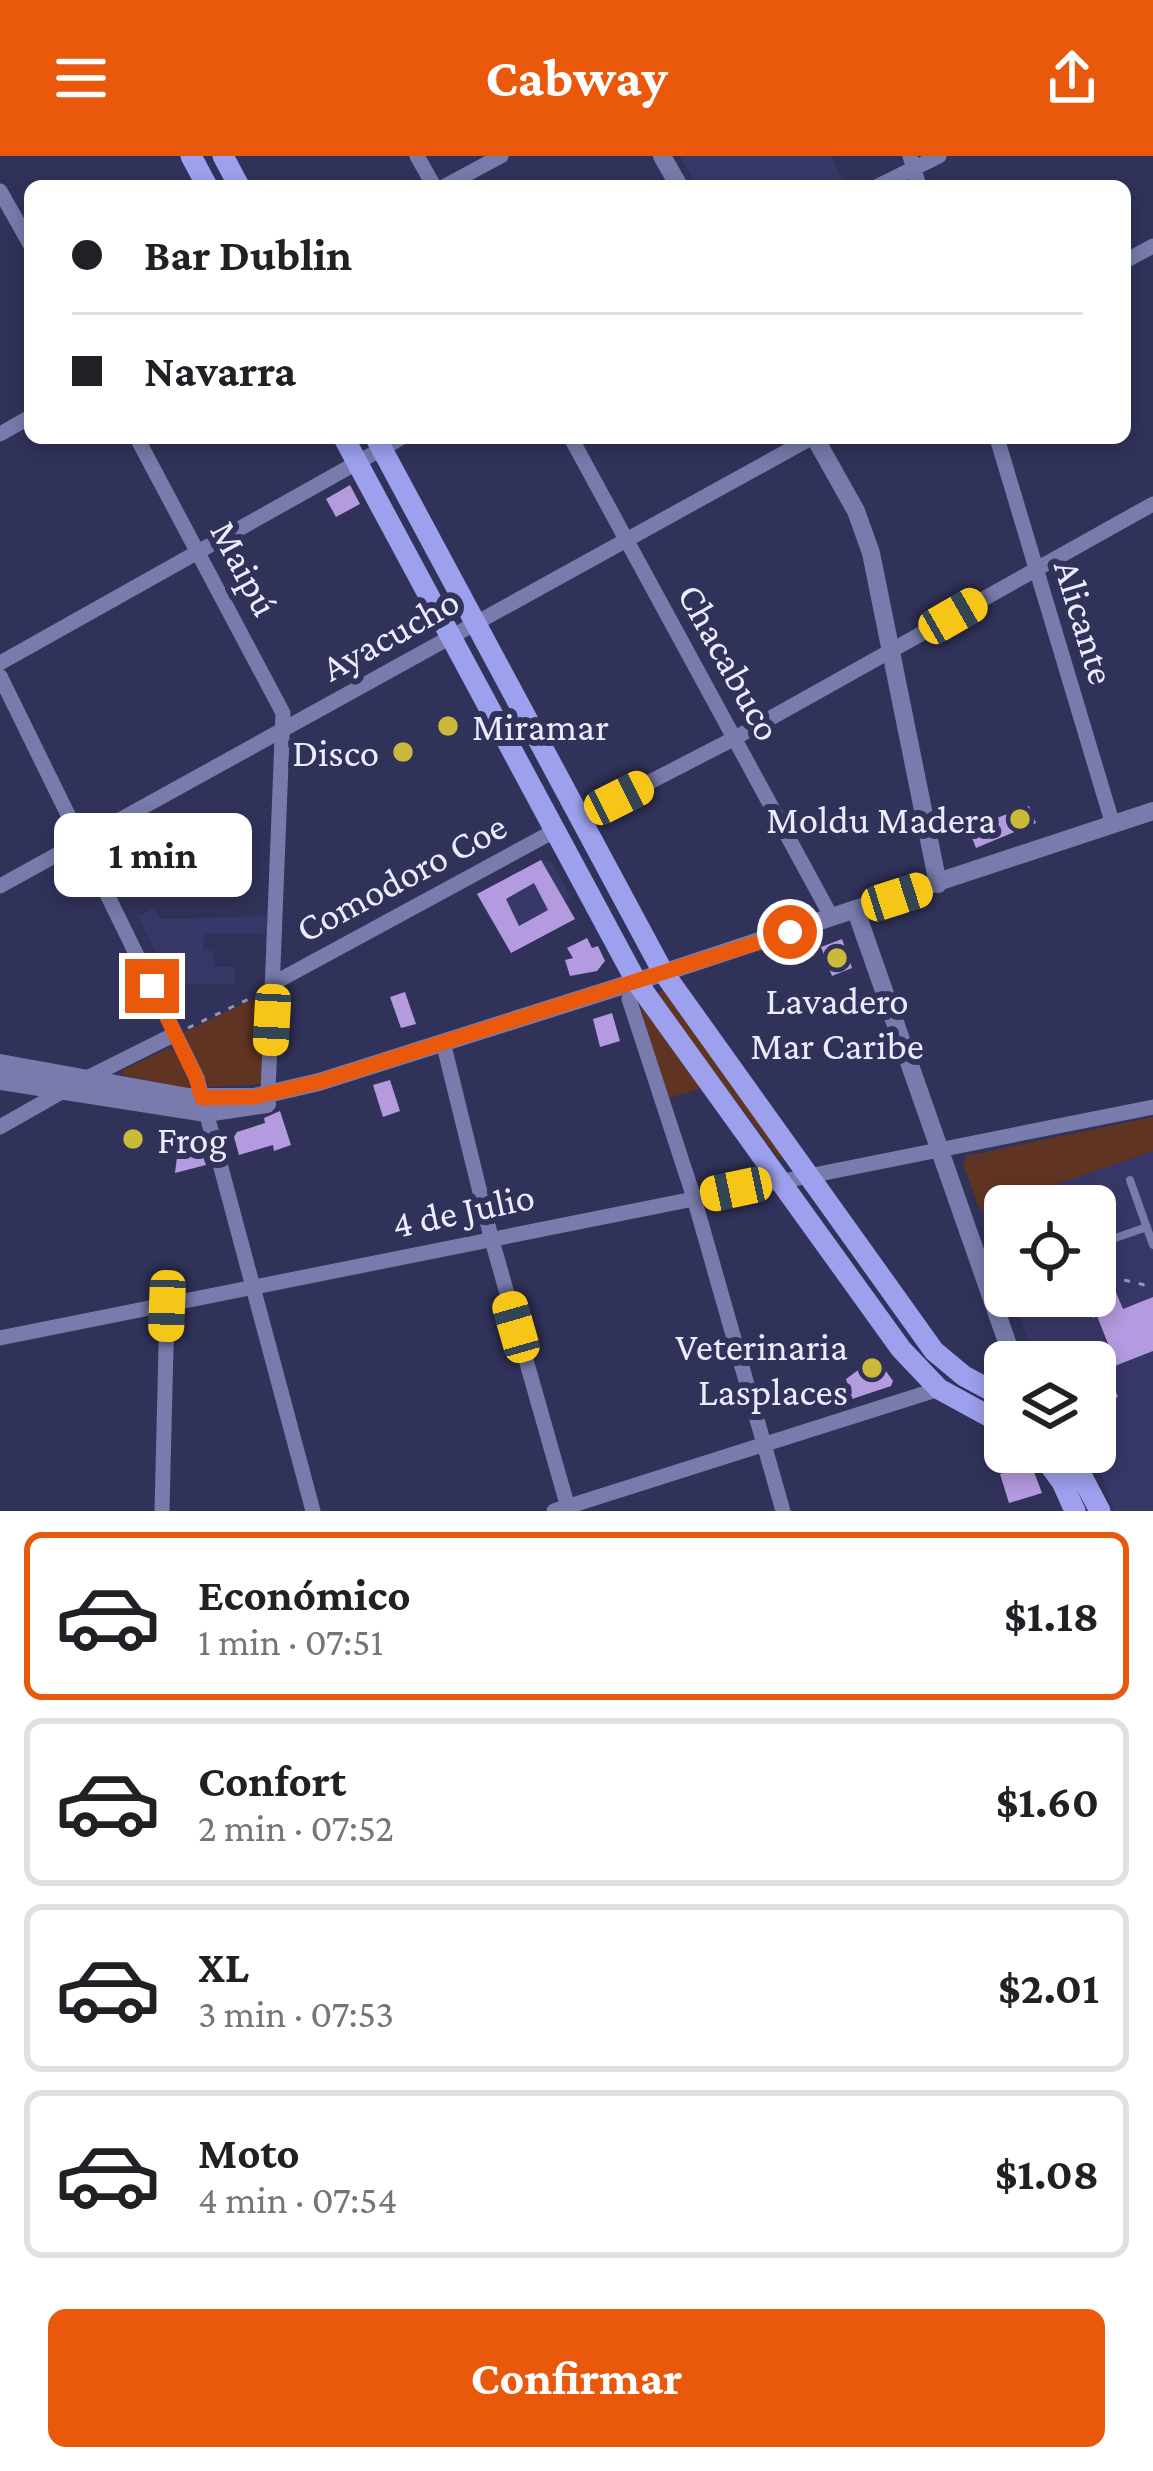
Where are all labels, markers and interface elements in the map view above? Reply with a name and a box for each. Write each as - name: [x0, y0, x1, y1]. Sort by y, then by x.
- icon: menu: [48, 45, 114, 111]
- icon: share: [1039, 45, 1105, 111]
- text: Cabway: [485, 48, 668, 108]
- text: Bar Dublin: [144, 230, 352, 280]
- text: Navarra: [144, 346, 296, 396]
- street label: Maipú: [201, 513, 288, 623]
- street label: Alicante: [1046, 555, 1124, 689]
- street label: Chacabuco: [669, 576, 791, 748]
- street label: Ayacucho: [314, 579, 467, 690]
- car: [913, 582, 993, 650]
- place label: Miramar: [472, 705, 609, 748]
- marker: Miramar: [435, 713, 461, 739]
- place label: Disco: [292, 731, 379, 774]
- marker: Disco: [390, 739, 416, 765]
- car: [579, 766, 659, 830]
- place label: Moldu Madera: [766, 798, 996, 841]
- street label: Comodoro Coe: [289, 804, 513, 950]
- marker: Moldu Madera: [1007, 806, 1033, 832]
- callout: 1 min: [53, 812, 251, 896]
- text: 1 min: [109, 833, 197, 876]
- car: [857, 869, 937, 925]
- route start: [763, 905, 817, 959]
- marker: Lavadero Mar Caribe: [824, 945, 850, 971]
- route end: [125, 959, 179, 1013]
- place label: Lavadero Mar Caribe: [750, 979, 924, 1067]
- car: [252, 983, 292, 1057]
- place label: Frog: [157, 1118, 227, 1162]
- marker: Frog: [120, 1126, 146, 1152]
- car: [697, 1164, 775, 1214]
- street label: 4 de Julio: [388, 1174, 538, 1246]
- map controls: [984, 1185, 1116, 1473]
- button: locate: [984, 1185, 1116, 1317]
- car: [148, 1269, 186, 1343]
- car: [489, 1287, 543, 1367]
- place label: Veterinaria Lasplaces: [675, 1325, 848, 1414]
- button: layers: [984, 1341, 1116, 1473]
- marker: Veterinaria Lasplaces: [859, 1355, 885, 1381]
- icon: car: [54, 1562, 162, 1670]
- text: Económico: [198, 1570, 411, 1620]
- text: $1.18: [1004, 1591, 1099, 1641]
- text: 1 min · 07:51: [198, 1620, 383, 1663]
- icon: car: [54, 1748, 162, 1856]
- text: Confort: [198, 1756, 346, 1806]
- text: $1.60: [996, 1777, 1099, 1827]
- text: 2 min · 07:52: [198, 1806, 394, 1849]
- icon: car: [54, 1934, 162, 2042]
- text: XL: [198, 1942, 249, 1992]
- text: $2.01: [998, 1963, 1099, 2013]
- text: 3 min · 07:53: [198, 1992, 394, 2035]
- icon: car: [54, 2120, 162, 2228]
- text: Moto: [198, 2128, 300, 2178]
- text: $1.08: [995, 2149, 1099, 2199]
- text: 4 min · 07:54: [198, 2178, 397, 2221]
- button: Confirmar: [48, 2309, 1105, 2447]

